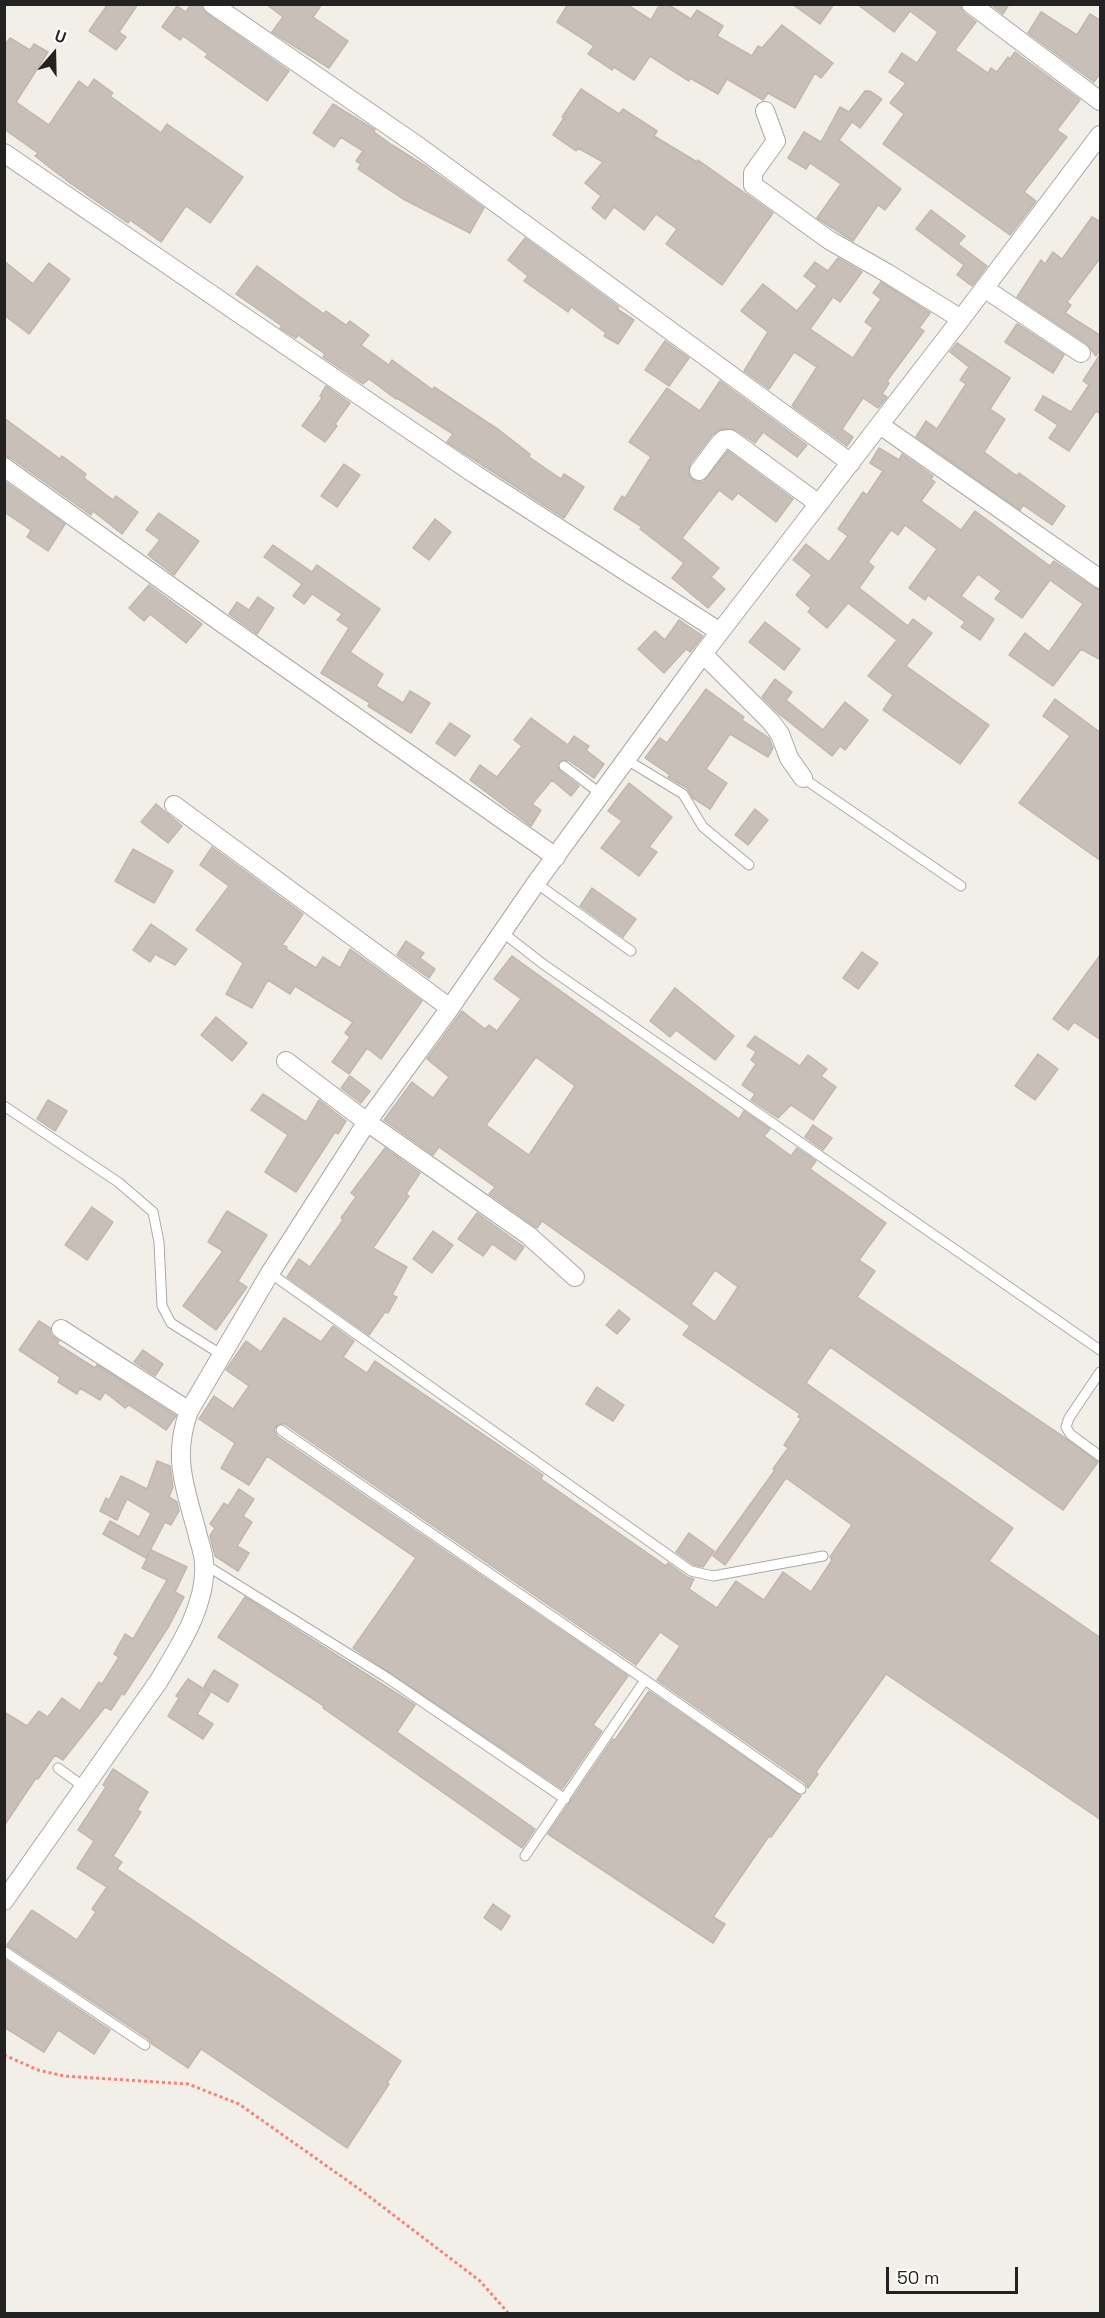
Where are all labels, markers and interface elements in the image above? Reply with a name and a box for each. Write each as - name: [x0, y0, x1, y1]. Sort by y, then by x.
- north arrow: [24, 24, 84, 84]
- text: U: [52, 25, 69, 48]
- scale bar: [889, 2255, 1021, 2293]
- text: 50 m: [897, 2266, 939, 2289]

